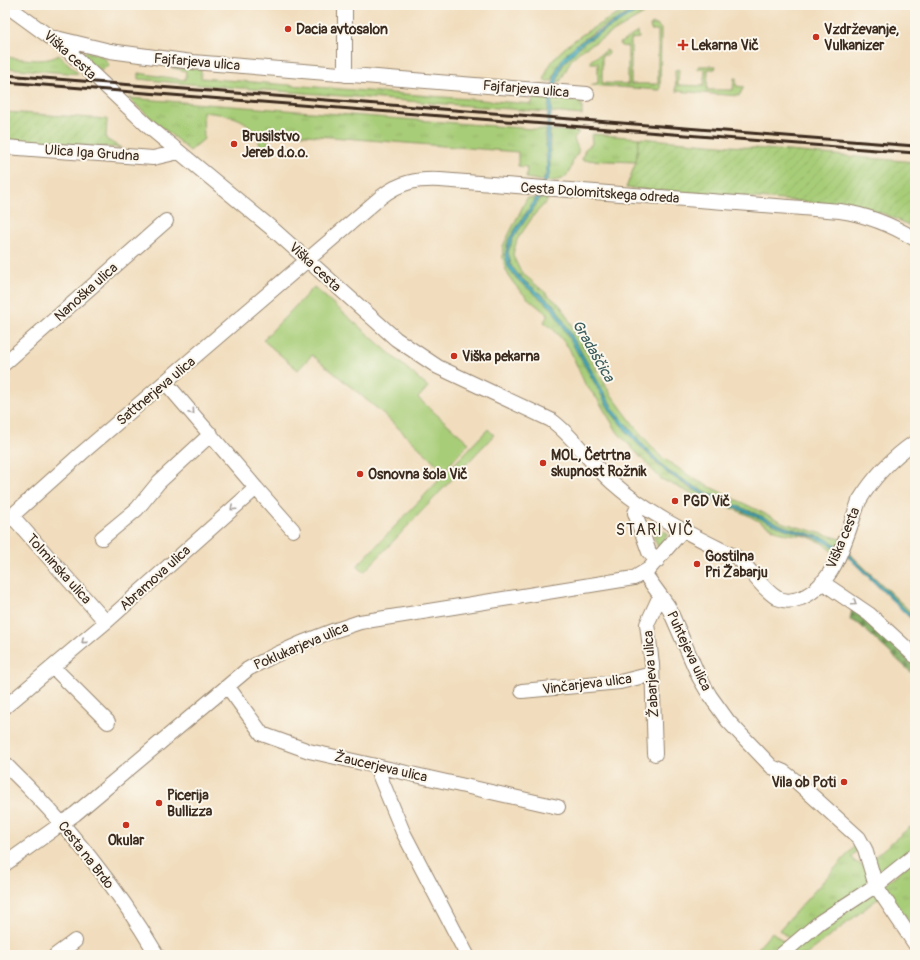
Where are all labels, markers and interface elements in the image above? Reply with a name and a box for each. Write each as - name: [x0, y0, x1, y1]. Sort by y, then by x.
- place label: Dacia avtosalon: [296, 21, 388, 38]
- place label: Vzdrževanje, Vulkanizer: [824, 21, 899, 54]
- marker: Dacia avtosalon: [283, 24, 293, 34]
- street label: Viška cesta: [40, 27, 100, 83]
- marker: Vzdrževanje, Vulkanizer: [811, 32, 821, 42]
- place label: Lekarna Vič: [691, 37, 759, 54]
- marker: Lekarna Vič: [678, 40, 688, 50]
- street label: Fajfarjeva ulica: [153, 50, 241, 74]
- street label: Fajfarjeva ulica: [482, 77, 570, 101]
- place label: Brusilstvo Jereb d.o.o.: [242, 128, 308, 161]
- marker: Brusilstvo Jereb d.o.o.: [229, 139, 239, 149]
- street label: Ulica Iga Grudna: [44, 141, 140, 165]
- street label: Cesta Dolomitskega odreda: [520, 179, 680, 207]
- street label: Viška cesta: [285, 239, 345, 295]
- street label: Nanoška ulica: [51, 259, 121, 325]
- water label: Gradaščica: [568, 317, 619, 386]
- place label: Viška pekarna: [462, 348, 540, 365]
- marker: Viška pekarna: [449, 351, 459, 361]
- street label: Sattnerjeva ulica: [113, 353, 199, 429]
- one-way arrow: [187, 407, 194, 415]
- place label: MOL, Četrtna skupnost Rožnik: [551, 446, 647, 480]
- marker: MOL, Četrtna skupnost Rožnik: [538, 458, 548, 468]
- place label: Osnovna šola Vič: [368, 466, 467, 483]
- marker: Osnovna šola Vič: [355, 469, 365, 479]
- place label: PGD Vič: [683, 493, 730, 510]
- marker: PGD Vič: [670, 496, 680, 506]
- one-way arrow: [230, 503, 238, 511]
- street label: Viška cesta: [822, 505, 864, 571]
- district label: STARI VIČ: [616, 520, 694, 540]
- street label: Tolminska ulica: [23, 530, 95, 608]
- street label: Abramova ulica: [116, 542, 194, 614]
- place label: Gostilna Pri Žabarju: [705, 548, 768, 581]
- marker: Gostilna Pri Žabarju: [692, 559, 702, 569]
- one-way arrow: [850, 598, 857, 605]
- street label: Puhtejeva ulica: [663, 608, 715, 694]
- street label: Poklukarjeva ulica: [251, 618, 351, 674]
- street label: Žabarjeva ulica: [639, 630, 663, 718]
- one-way arrow: [81, 636, 88, 643]
- street label: Vinčarjeva ulica: [541, 670, 633, 698]
- street label: Žaucerjeva ulica: [333, 748, 429, 786]
- place label: Vila ob Poti: [771, 774, 836, 791]
- marker: Vila ob Poti: [839, 777, 849, 787]
- place label: Picerija Bullizza: [167, 787, 213, 820]
- marker: Picerija Bullizza: [154, 798, 164, 808]
- street label: Cesta na Brdo: [54, 818, 118, 893]
- marker: Okular: [121, 820, 131, 830]
- place label: Okular: [108, 832, 145, 849]

